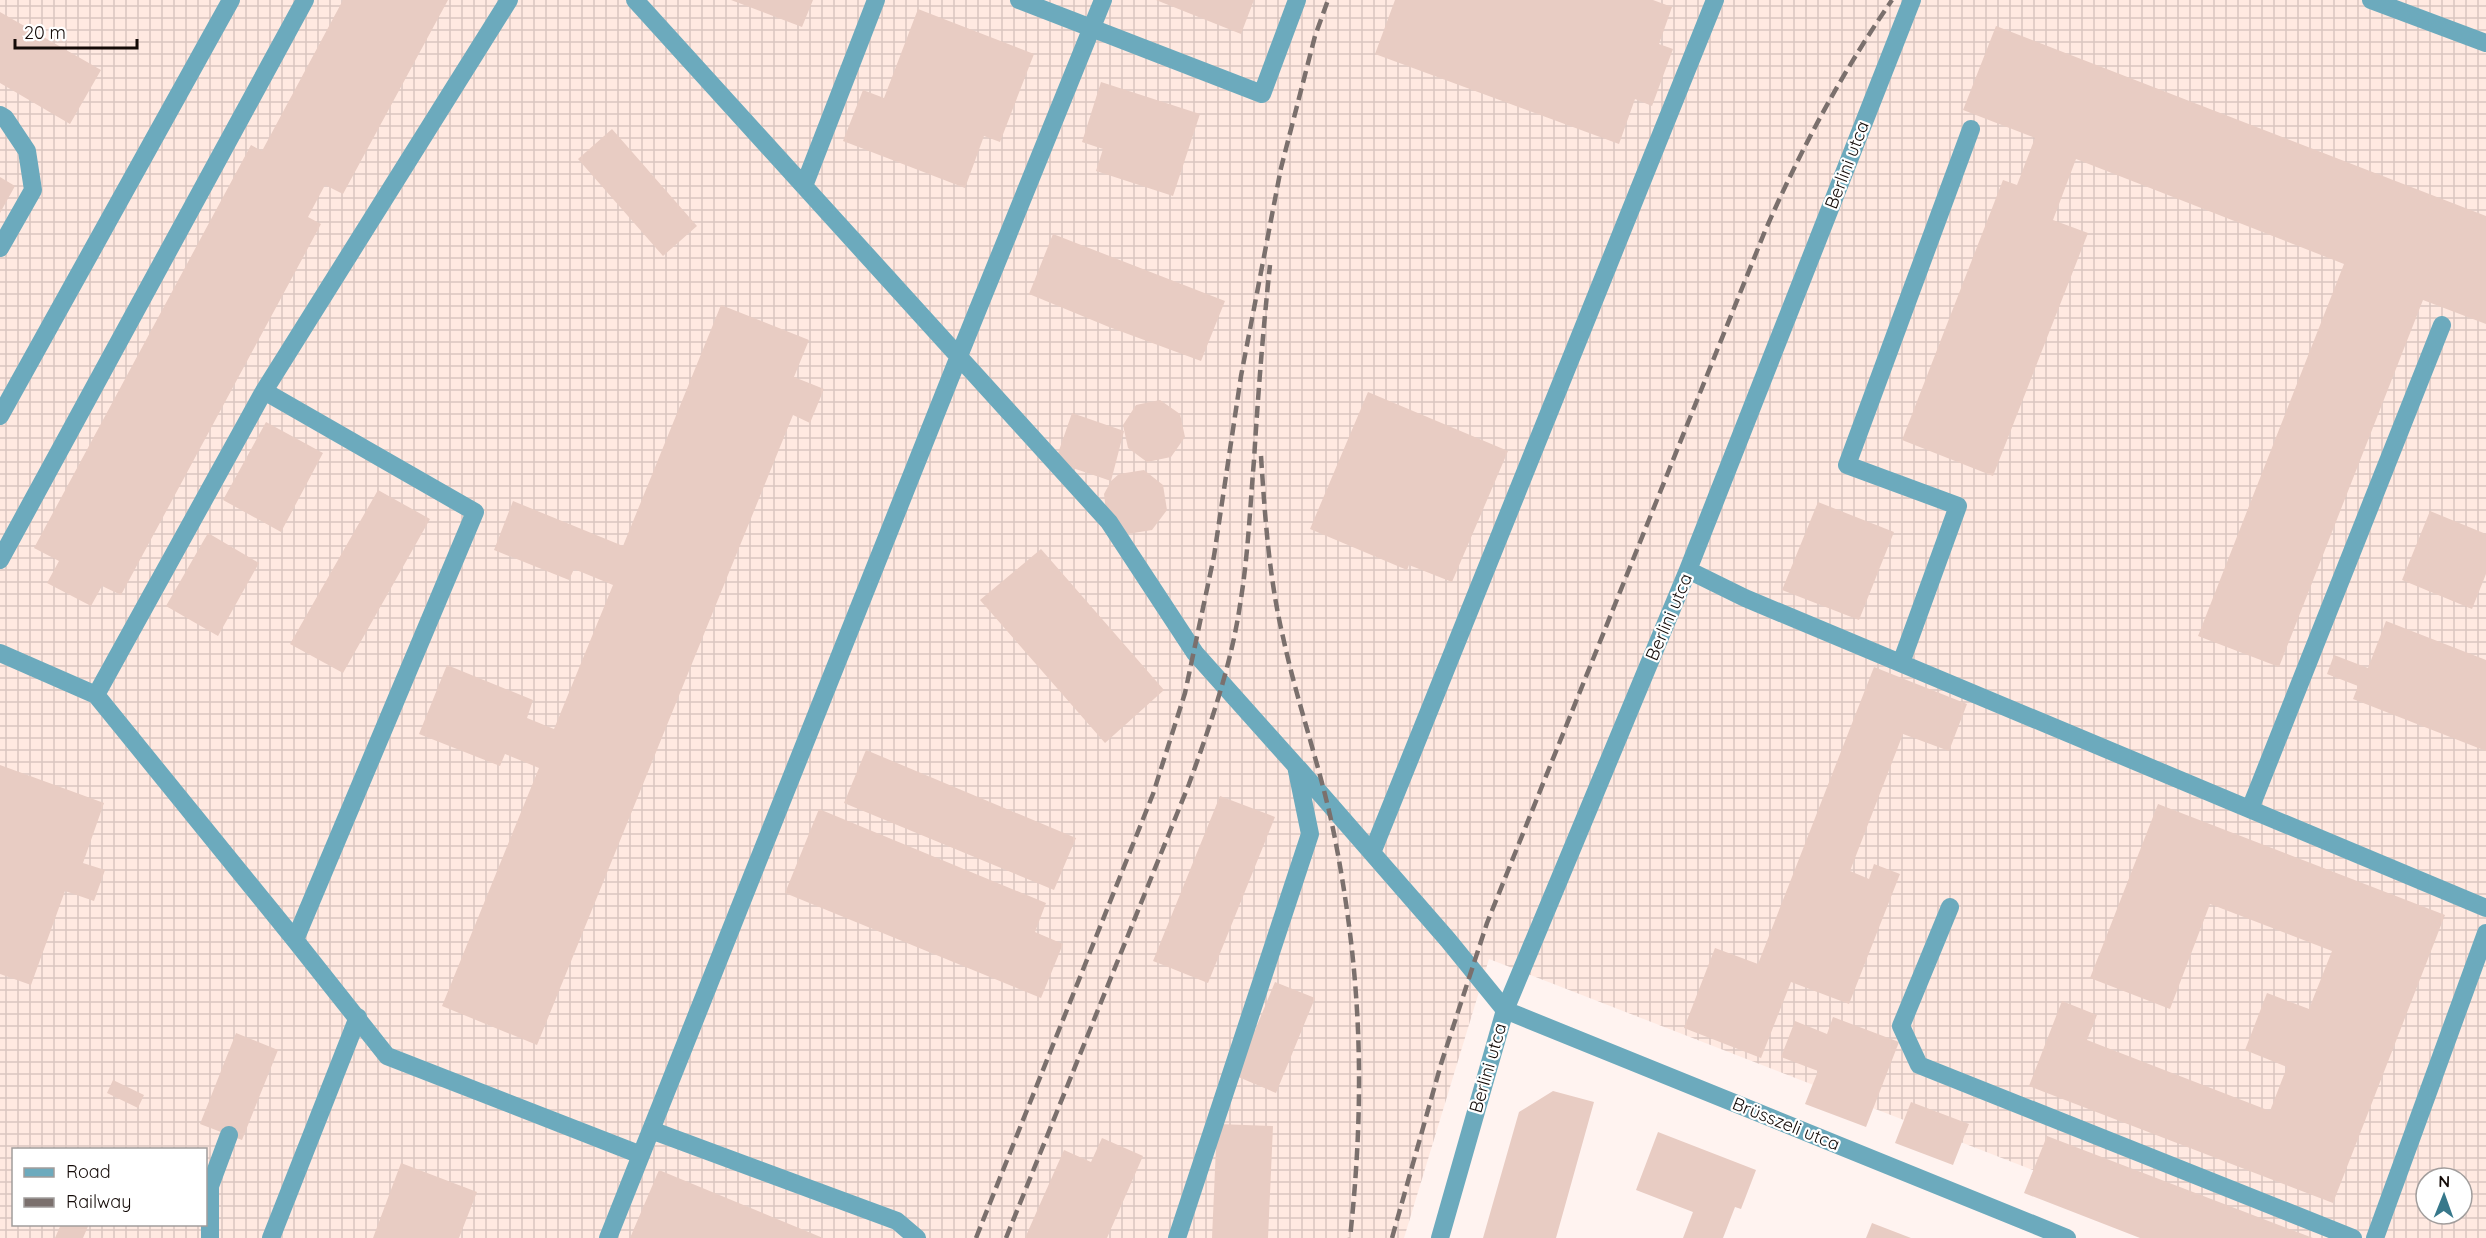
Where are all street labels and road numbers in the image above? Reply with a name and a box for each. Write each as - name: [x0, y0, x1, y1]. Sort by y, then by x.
- street label: Berlini utca: [1819, 118, 1874, 212]
- street label: Berlini utca: [1640, 570, 1697, 664]
- street label: Berlini utca: [1464, 1020, 1511, 1115]
- street label: Brüsszeli utca: [1729, 1092, 1843, 1156]

